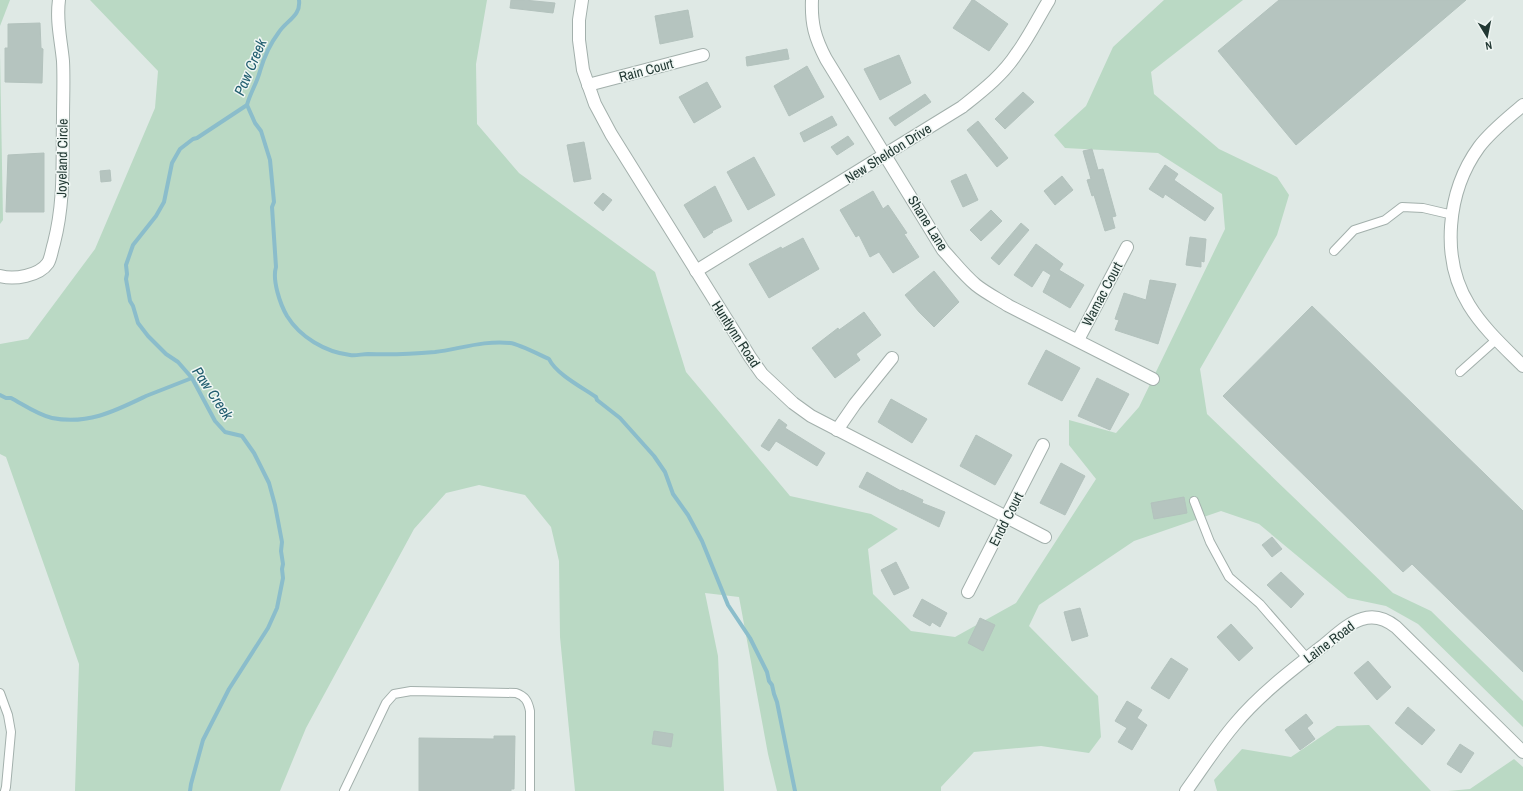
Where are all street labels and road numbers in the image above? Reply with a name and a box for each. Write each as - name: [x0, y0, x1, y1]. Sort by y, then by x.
- street label: Rain Court: [617, 54, 675, 86]
- street label: Joyeland Circle: [52, 118, 72, 198]
- street label: New Sheldon Drive: [841, 119, 935, 187]
- street label: Shane Lane: [904, 192, 952, 254]
- street label: Wamac Court: [1078, 259, 1126, 329]
- street label: Huntlynn Road: [708, 297, 764, 371]
- street label: Endd Court: [985, 489, 1027, 549]
- street label: Laine Road: [1300, 617, 1358, 667]

